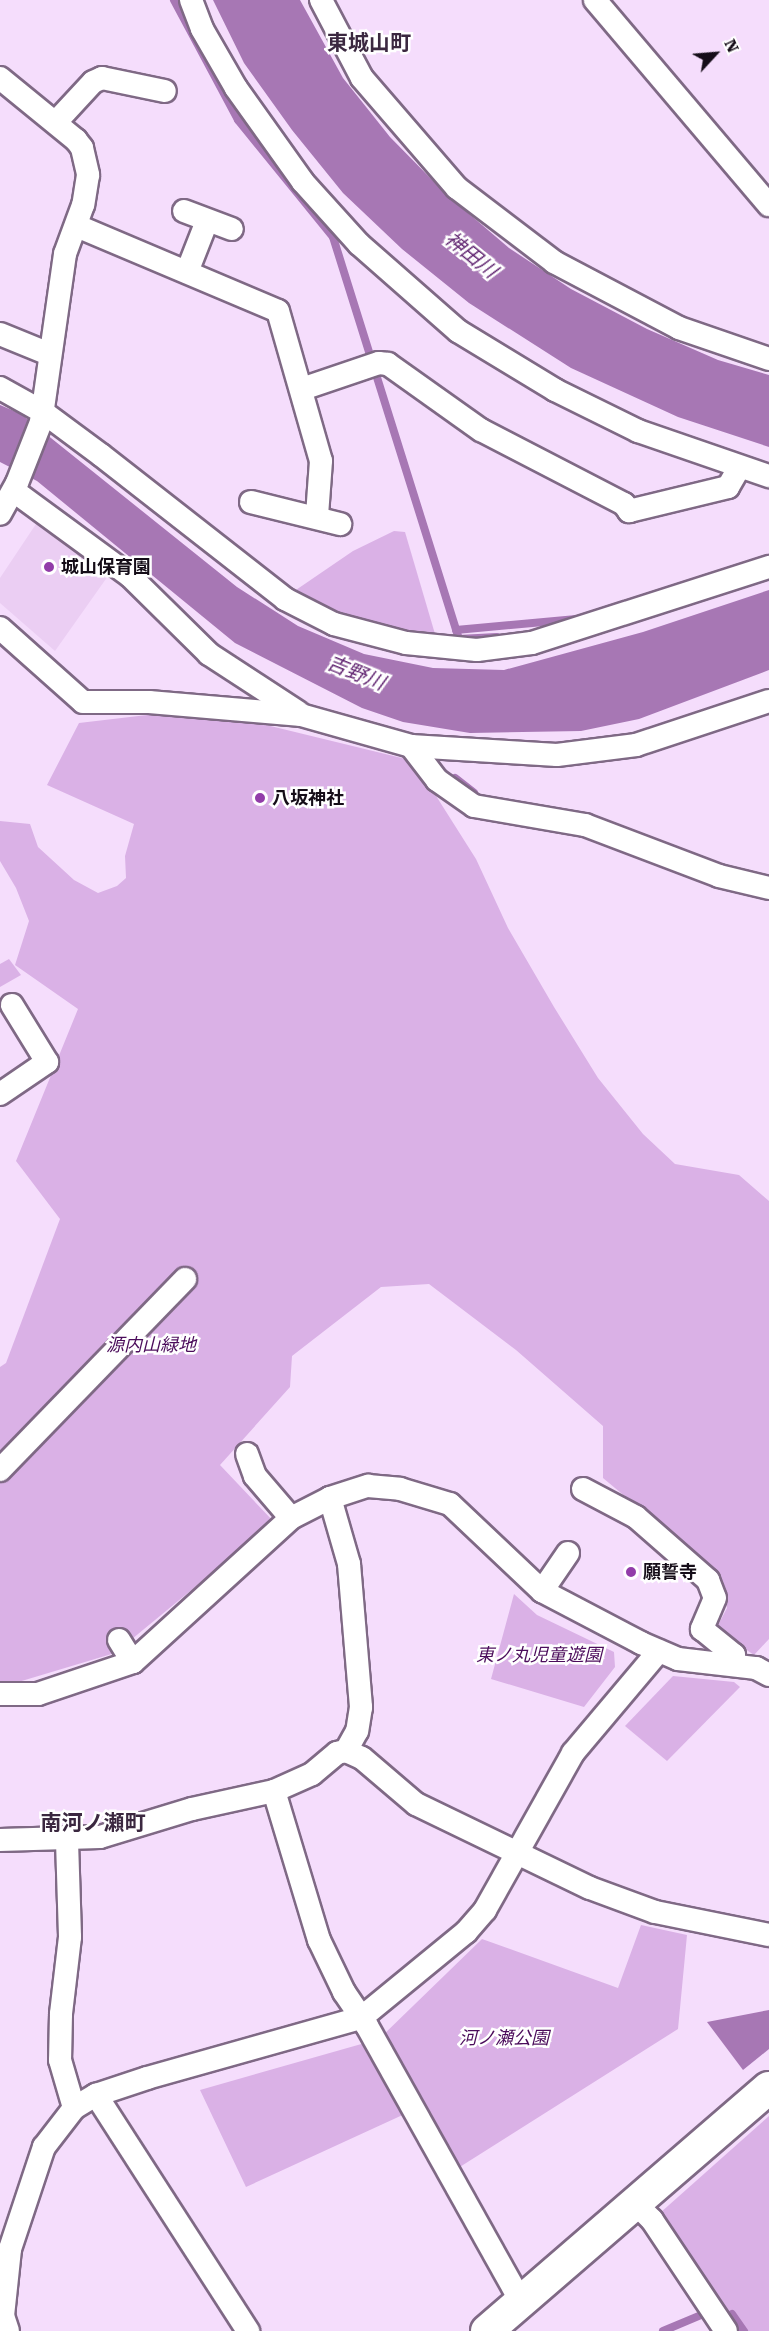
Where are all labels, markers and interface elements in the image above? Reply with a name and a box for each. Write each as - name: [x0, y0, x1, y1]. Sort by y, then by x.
- north arrow: [685, 24, 745, 84]
- district label: 東城山町: [327, 30, 411, 56]
- text: N: [720, 36, 743, 56]
- water label: 神田川: [440, 227, 502, 283]
- place label: 城山保育園: [61, 556, 151, 578]
- marker: 城山保育園: [42, 560, 56, 574]
- water label: 吉野川: [324, 651, 388, 695]
- place label: 八坂神社: [272, 787, 344, 809]
- marker: 八坂神社: [253, 791, 267, 805]
- park label: 源内山緑地: [106, 1334, 196, 1356]
- place label: 願誓寺: [643, 1561, 697, 1583]
- marker: 願誓寺: [624, 1565, 638, 1579]
- park label: 東ノ丸児童遊園: [476, 1644, 602, 1666]
- district label: 南河ノ瀬町: [41, 1810, 145, 1836]
- park label: 河ノ瀬公園: [459, 2027, 549, 2049]

